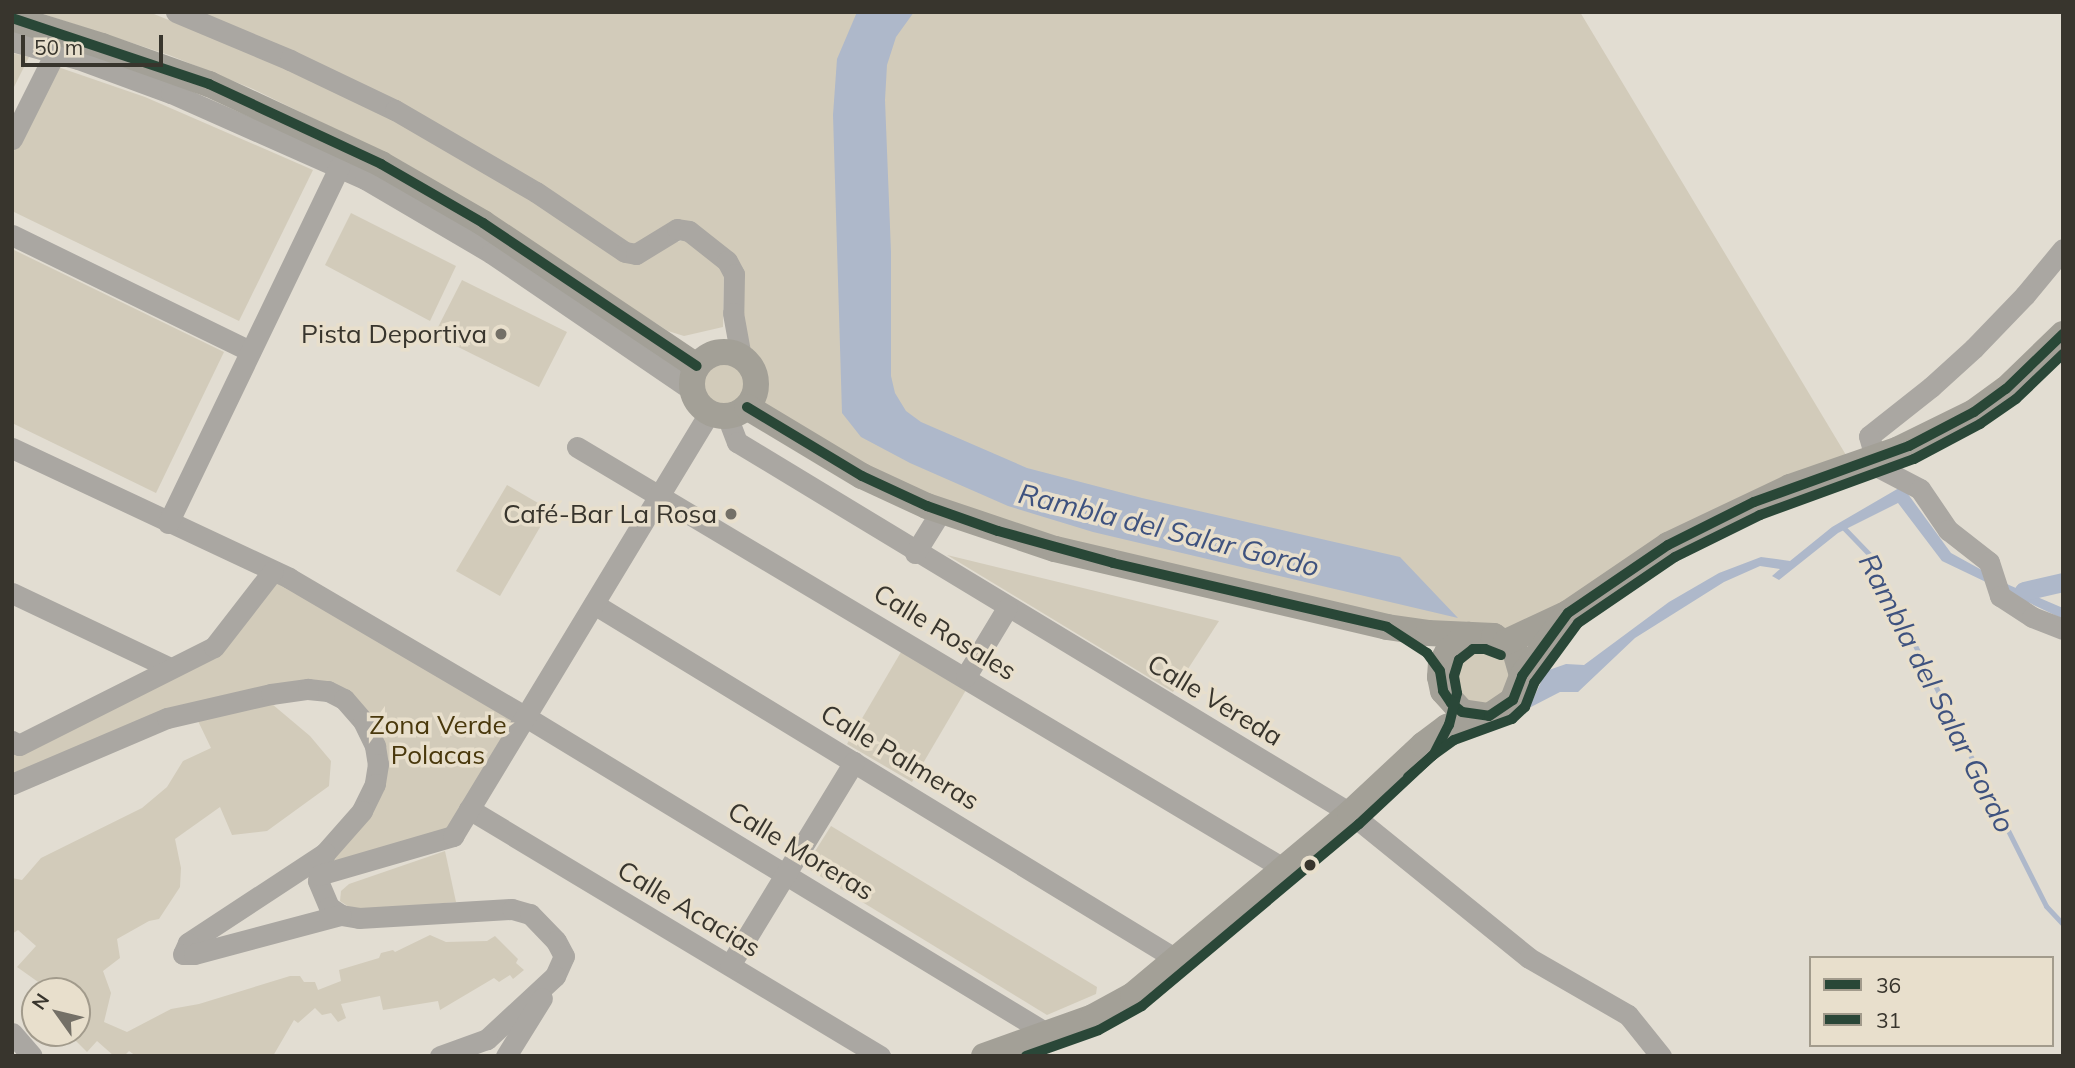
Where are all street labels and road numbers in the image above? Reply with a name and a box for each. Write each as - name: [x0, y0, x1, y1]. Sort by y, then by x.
- street label: Calle Rosales: [868, 577, 1022, 687]
- street label: Calle Vereda: [1142, 648, 1288, 752]
- street label: Calle Palmeras: [815, 697, 985, 817]
- street label: Calle Moreras: [722, 795, 880, 907]
- street label: Calle Acacias: [612, 854, 766, 964]

